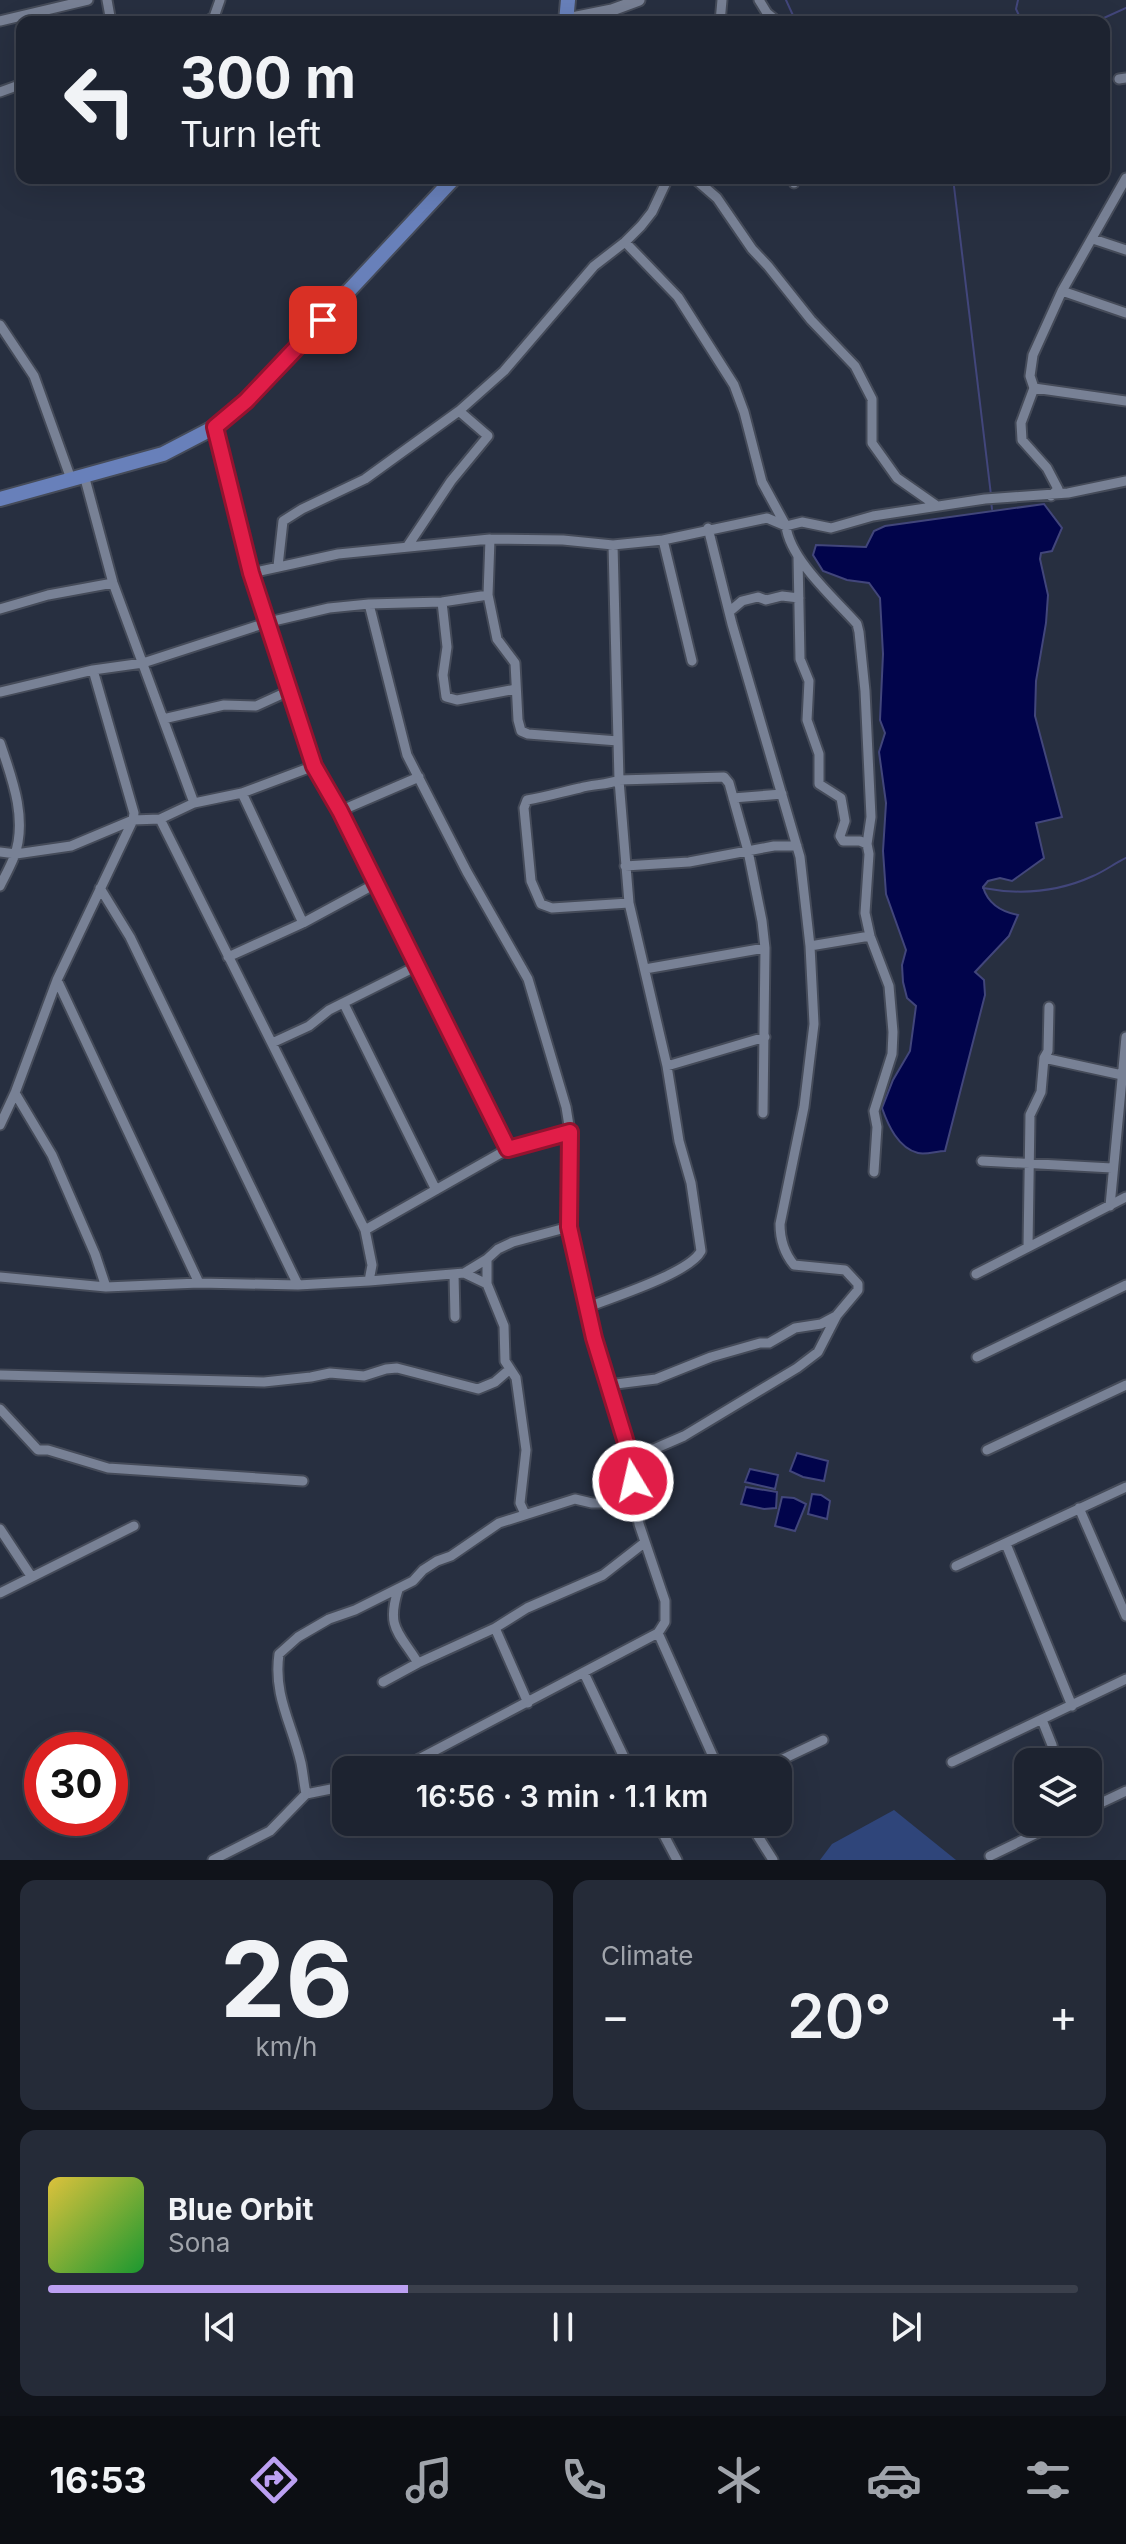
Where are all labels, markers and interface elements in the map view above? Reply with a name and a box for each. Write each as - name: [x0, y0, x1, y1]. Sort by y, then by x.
- text: 300 m: [180, 44, 356, 112]
- icon: left: [48, 48, 152, 152]
- text: Turn left: [180, 112, 321, 156]
- pin: [289, 286, 357, 354]
- icon: arrive: [301, 298, 345, 342]
- position arrow: [591, 1439, 675, 1523]
- speed limit sign: 30: [24, 1732, 128, 1836]
- map controls: [1014, 1748, 1102, 1836]
- button: layers: [1014, 1748, 1102, 1836]
- text: 16:56 · 3 min · 1.1 km: [416, 1778, 708, 1814]
- text: 26: [220, 1916, 353, 2042]
- text: Climate: [601, 1940, 693, 1971]
- text: 20°: [787, 1980, 892, 2052]
- text: −: [601, 1989, 630, 2043]
- text: +: [1049, 1989, 1078, 2043]
- text: km/h: [256, 2031, 317, 2062]
- text: Blue Orbit: [168, 2191, 313, 2227]
- text: Sona: [168, 2227, 230, 2258]
- icon: previous: [198, 2305, 242, 2349]
- icon: pause: [541, 2305, 585, 2349]
- icon: next: [884, 2305, 928, 2349]
- icon: directions: [246, 2452, 302, 2508]
- icon: music: [401, 2452, 457, 2508]
- icon: phone: [556, 2452, 612, 2508]
- icon: climate: [711, 2452, 767, 2508]
- icon: car: [866, 2452, 922, 2508]
- icon: filters: [1020, 2452, 1076, 2508]
- text: 16:53: [49, 2458, 147, 2502]

